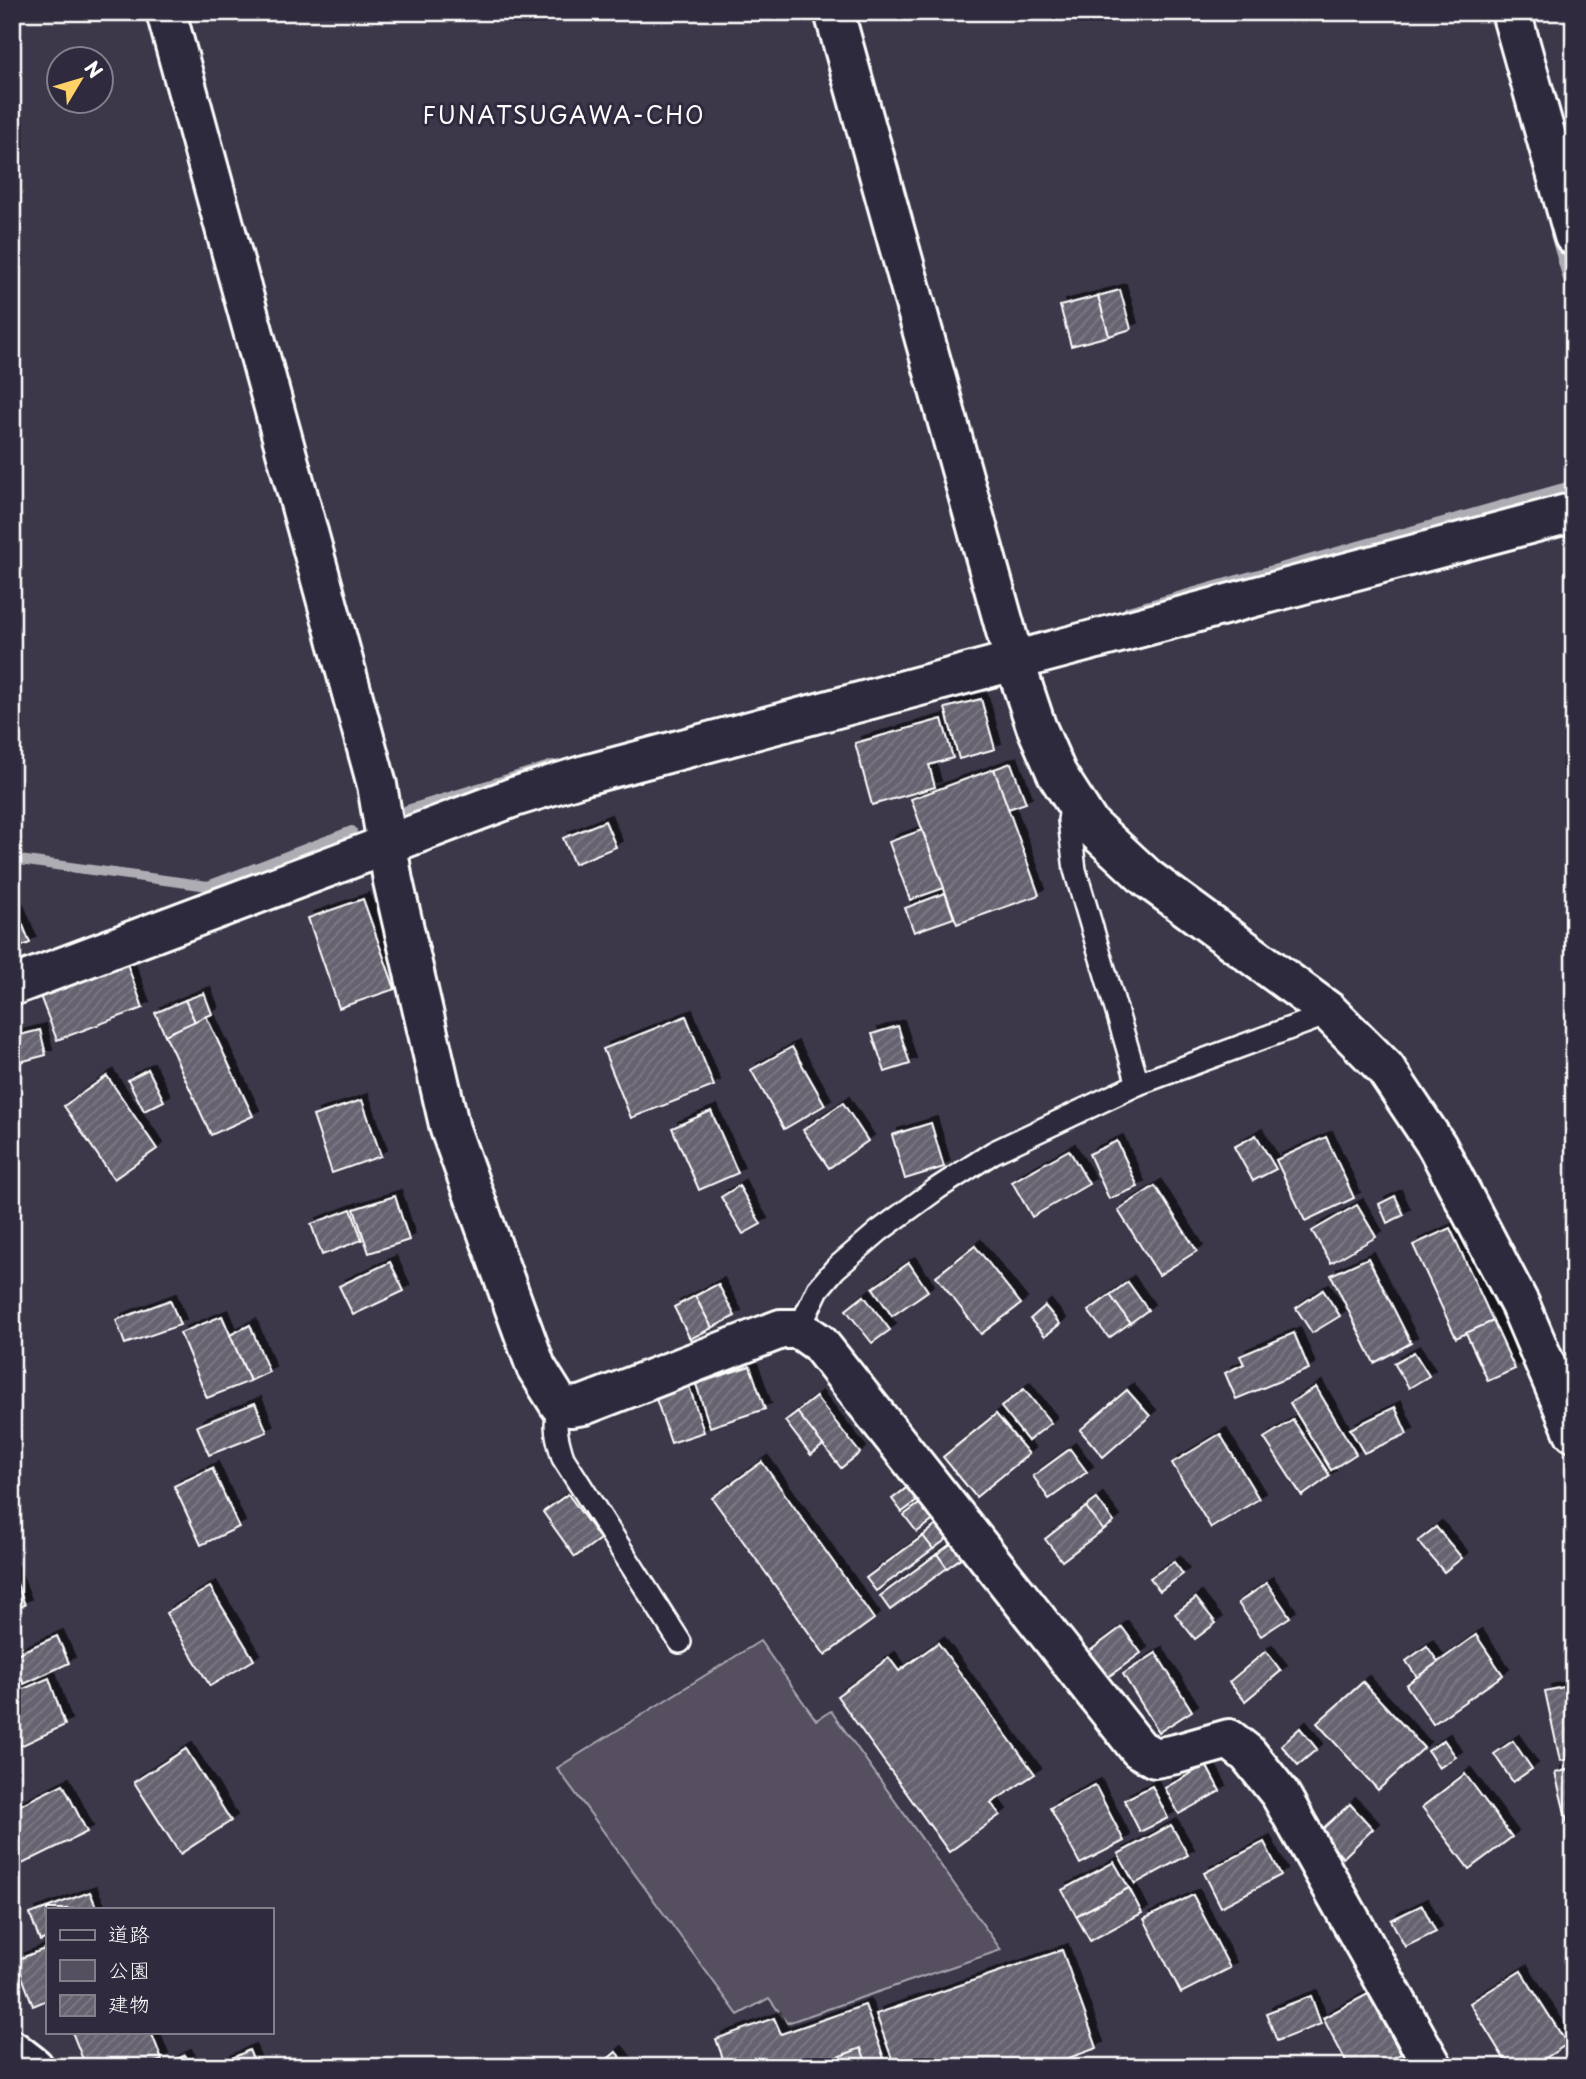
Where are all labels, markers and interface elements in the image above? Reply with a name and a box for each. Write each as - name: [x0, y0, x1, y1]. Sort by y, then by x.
- north arrow: [46, 46, 116, 116]
- text: N: [79, 54, 110, 83]
- district label: FUNATSUGAWA-CHO: [422, 97, 706, 132]
- legend: [46, 1908, 273, 2034]
- text: 道路: [108, 1917, 150, 1949]
- text: 公園: [108, 1953, 150, 1985]
- text: 建物: [108, 1987, 150, 2019]

